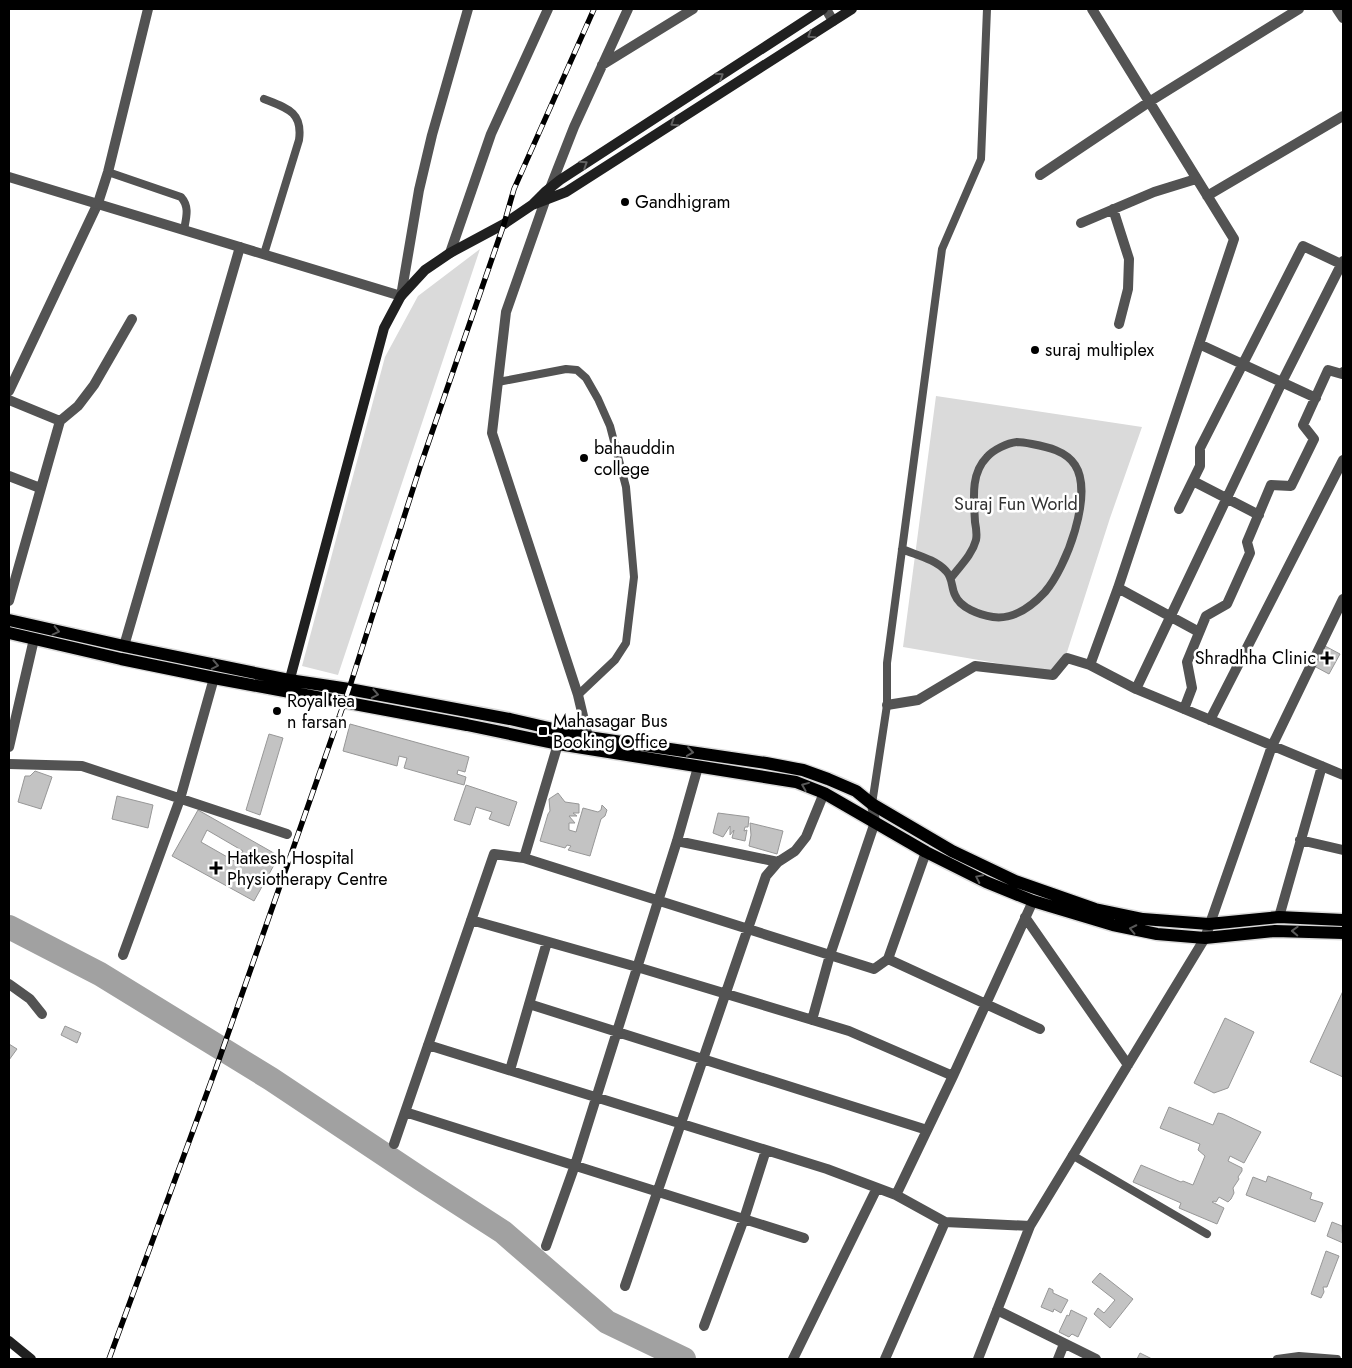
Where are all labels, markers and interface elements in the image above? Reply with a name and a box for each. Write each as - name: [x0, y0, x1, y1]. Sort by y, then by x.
- one-way arrow: [807, 29, 816, 38]
- one-way arrow: [715, 72, 724, 82]
- one-way arrow: [670, 116, 679, 126]
- one-way arrow: [579, 161, 588, 171]
- place label: Gandhigram: [635, 189, 731, 215]
- marker: Gandhigram: [619, 196, 631, 208]
- place label: suraj multiplex: [1045, 337, 1154, 363]
- marker: suraj multiplex: [1029, 344, 1041, 356]
- place label: bahauddin college: [594, 435, 675, 482]
- marker: bahauddin college: [578, 452, 590, 464]
- park label: Suraj Fun World: [954, 491, 1078, 517]
- one-way arrow: [52, 625, 61, 636]
- place label: Shradhha Clinic: [1195, 645, 1316, 671]
- marker: Shradhha Clinic: [1320, 651, 1334, 665]
- one-way arrow: [211, 659, 220, 669]
- place label: Royal tea n farsan: [287, 688, 355, 735]
- one-way arrow: [371, 688, 379, 698]
- marker: Royal tea n farsan: [271, 705, 283, 717]
- place label: Mahasagar Bus Booking Office: [553, 708, 668, 755]
- marker: Mahasagar Bus Booking Office: [537, 725, 549, 737]
- one-way arrow: [686, 746, 694, 757]
- one-way arrow: [801, 781, 810, 792]
- place label: Hatkesh Hospital Physiotherapy Centre: [227, 845, 388, 892]
- marker: Hatkesh Hospital Physiotherapy Centre: [209, 861, 223, 875]
- one-way arrow: [975, 874, 984, 884]
- one-way arrow: [1129, 924, 1138, 935]
- one-way arrow: [1290, 926, 1298, 937]

